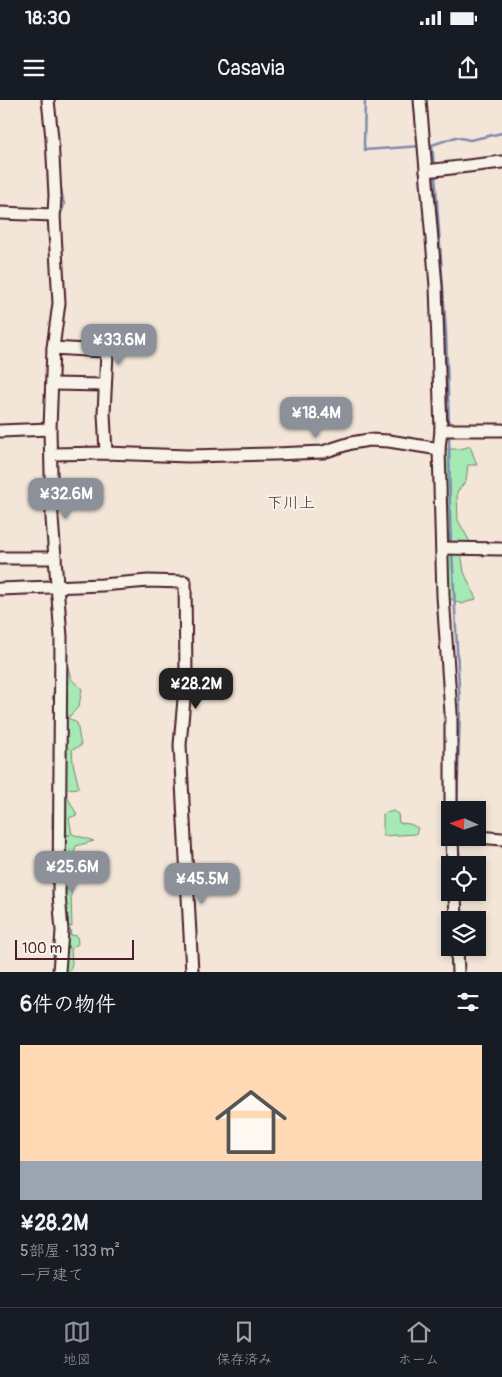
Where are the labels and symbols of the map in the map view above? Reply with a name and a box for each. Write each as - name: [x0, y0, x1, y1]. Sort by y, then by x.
- pin: ¥33.6M: [78, 324, 160, 366]
- pin: ¥18.4M: [275, 396, 357, 439]
- pin: ¥32.6M: [25, 478, 107, 520]
- district label: 下川上: [267, 493, 315, 513]
- pin: ¥28.2M: [155, 668, 237, 710]
- north arrow: [441, 801, 486, 846]
- pin: ¥25.6M: [31, 850, 113, 893]
- pin: ¥45.5M: [161, 862, 243, 905]
- scale bar: [15, 937, 134, 960]

